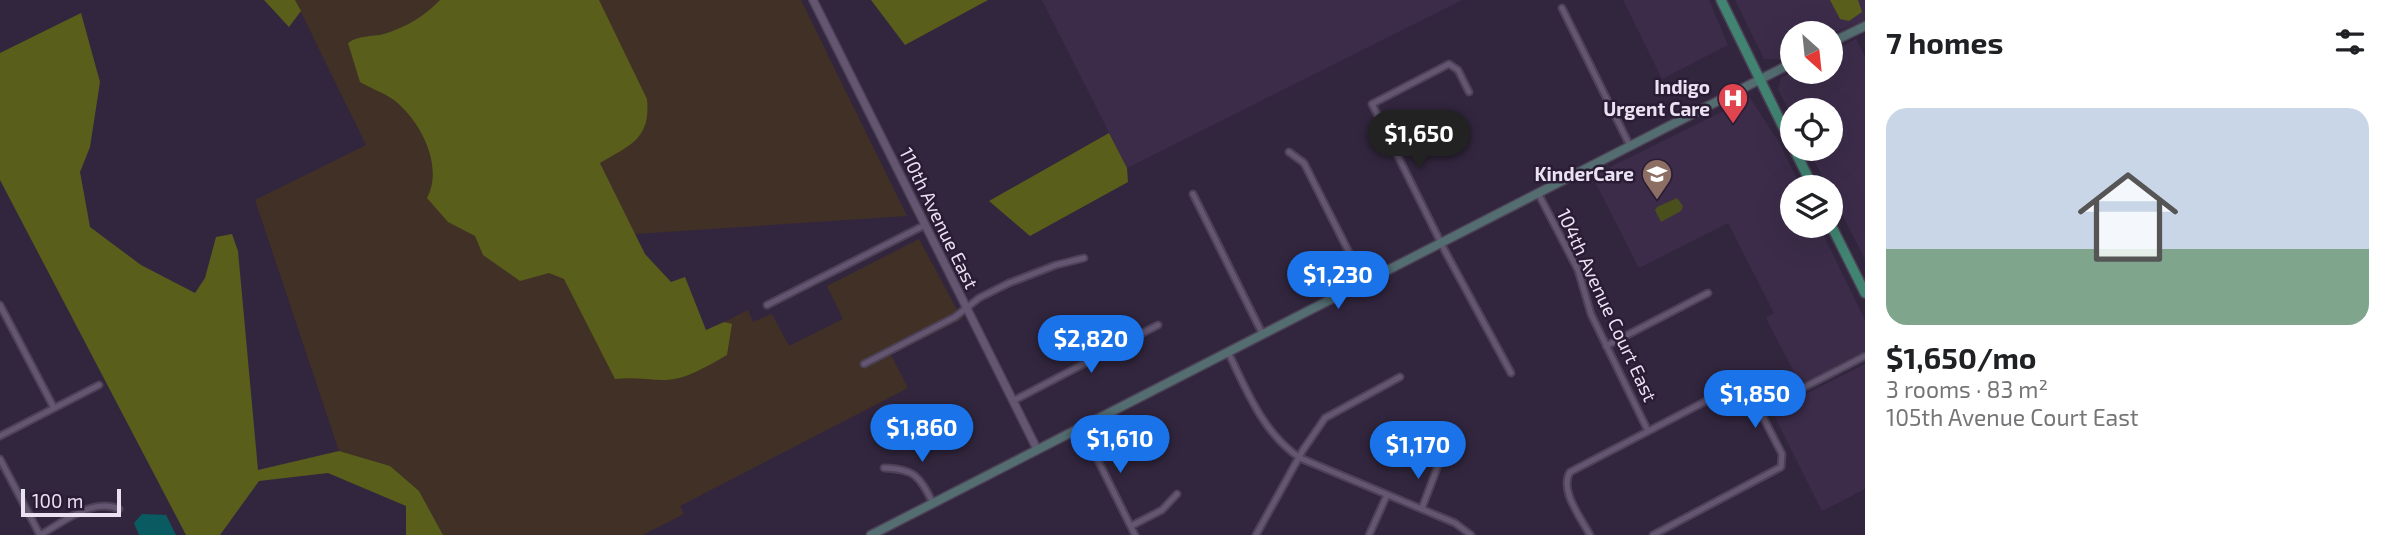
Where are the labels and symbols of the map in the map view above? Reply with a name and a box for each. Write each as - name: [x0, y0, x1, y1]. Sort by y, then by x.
- north arrow: [1780, 21, 1843, 84]
- place label: Indigo Urgent Care: [1603, 75, 1710, 120]
- hospital icon: Indigo Urgent Care: [1716, 81, 1750, 125]
- pin: $1,650: [1362, 110, 1476, 170]
- street label: 110th Avenue East: [895, 143, 984, 292]
- school or university icon: KinderCare: [1640, 157, 1674, 201]
- place label: KinderCare: [1534, 162, 1634, 185]
- street label: 104th Avenue Court East: [1553, 205, 1662, 405]
- pin: $1,230: [1281, 252, 1395, 311]
- pin: $2,820: [1034, 316, 1148, 375]
- pin: $1,850: [1698, 370, 1812, 430]
- pin: $1,860: [865, 405, 979, 464]
- pin: $1,610: [1063, 416, 1177, 475]
- pin: $1,170: [1361, 421, 1475, 481]
- scale bar: [21, 486, 121, 518]

